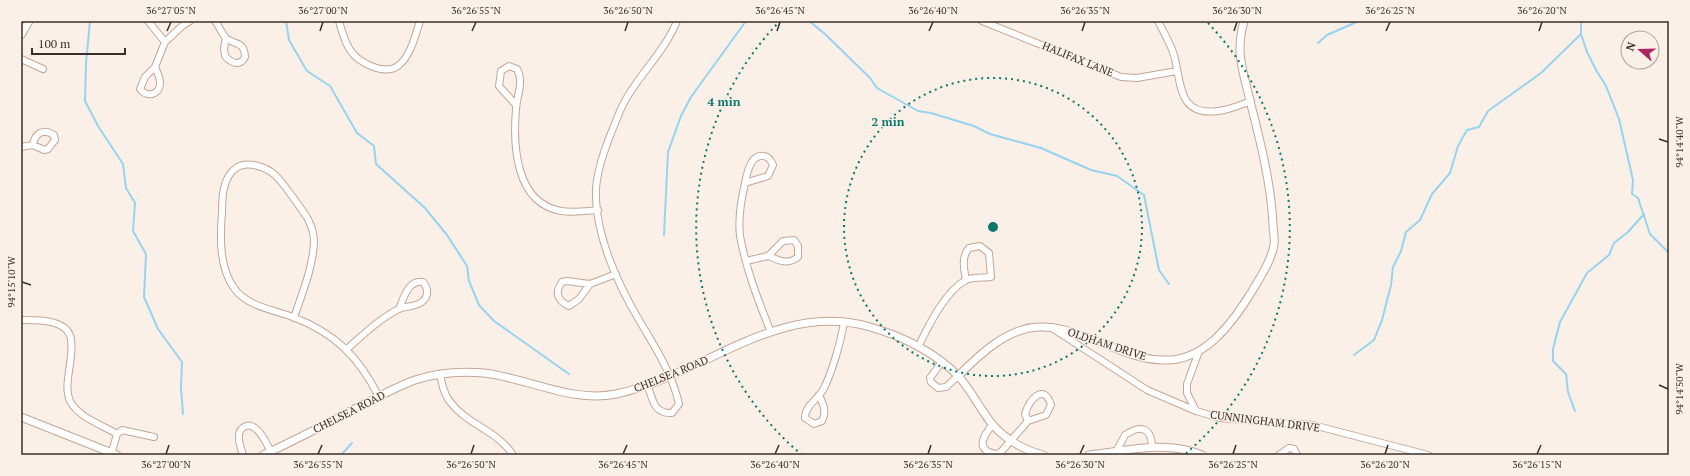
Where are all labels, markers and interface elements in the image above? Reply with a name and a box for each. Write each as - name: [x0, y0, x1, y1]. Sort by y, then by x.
- text: 36°27'05"N: [146, 4, 196, 17]
- text: 36°27'00"N: [298, 4, 348, 17]
- text: 36°26'55"N: [451, 4, 501, 17]
- text: 36°26'50"N: [603, 4, 653, 17]
- text: 36°26'45"N: [755, 4, 805, 17]
- text: 36°26'40"N: [908, 4, 958, 17]
- text: 36°26'35"N: [1060, 4, 1110, 17]
- text: 36°26'30"N: [1212, 4, 1262, 17]
- text: 36°26'25"N: [1365, 4, 1415, 17]
- text: 36°26'20"N: [1517, 4, 1567, 17]
- scale bar: [32, 30, 125, 56]
- north arrow: [1620, 30, 1660, 70]
- text: 100 m: [38, 36, 71, 51]
- street label: HALIFAX LANE: [1040, 38, 1116, 80]
- text: N: [1623, 40, 1639, 53]
- text: 4 min: [708, 94, 741, 109]
- text: 2 min: [872, 114, 905, 129]
- text: 94°14'40"W: [1673, 116, 1686, 168]
- centre of rings: [986, 220, 1000, 234]
- text: 94°15'10"W: [5, 256, 18, 308]
- street label: OLDHAM DRIVE: [1066, 325, 1148, 363]
- street label: CHELSEA ROAD: [632, 353, 711, 395]
- text: 94°14'50"W: [1673, 363, 1686, 415]
- street label: CHELSEA ROAD: [310, 388, 388, 436]
- street label: CUNNINGHAM DRIVE: [1209, 407, 1321, 435]
- text: 36°27'00"N: [141, 458, 191, 471]
- text: 36°26'55"N: [293, 458, 343, 471]
- text: 36°26'50"N: [446, 458, 496, 471]
- text: 36°26'45"N: [598, 458, 648, 471]
- text: 36°26'40"N: [750, 458, 800, 471]
- text: 36°26'35"N: [903, 458, 953, 471]
- text: 36°26'30"N: [1055, 458, 1105, 471]
- text: 36°26'25"N: [1208, 458, 1258, 471]
- text: 36°26'20"N: [1360, 458, 1410, 471]
- text: 36°26'15"N: [1512, 458, 1562, 471]

